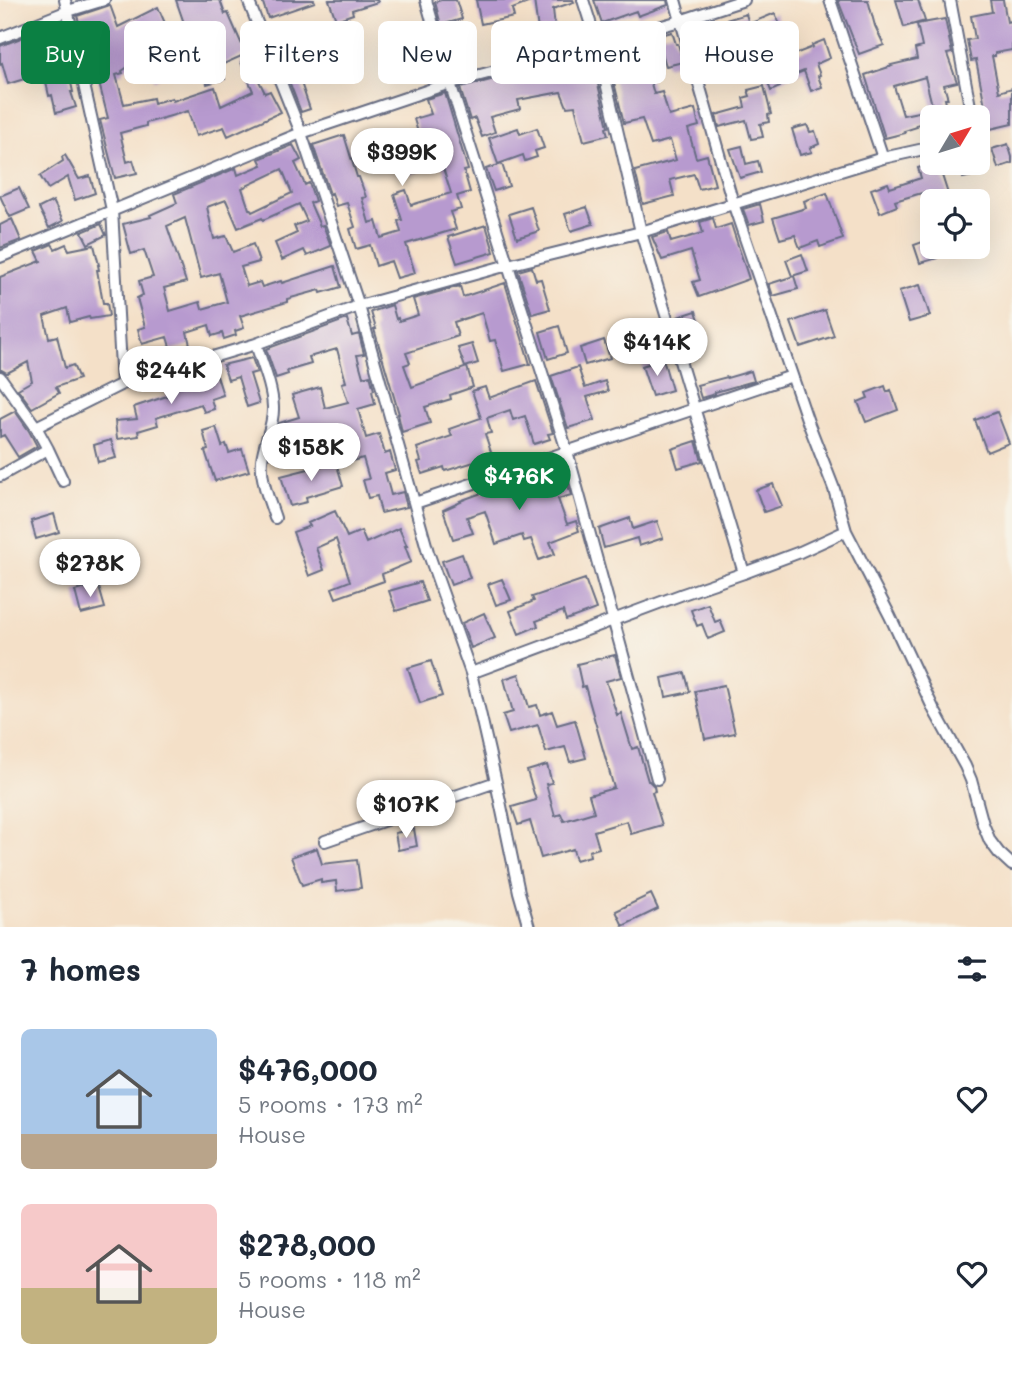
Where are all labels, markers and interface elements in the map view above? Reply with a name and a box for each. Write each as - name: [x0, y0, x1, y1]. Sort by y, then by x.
- chip: Buy: [21, 21, 110, 84]
- chip: Rent: [124, 21, 226, 84]
- chip: Filters: [240, 21, 364, 84]
- chip: New: [378, 21, 477, 84]
- chip: Apartment: [491, 21, 666, 84]
- chip: House: [680, 21, 799, 84]
- north arrow: [920, 105, 990, 175]
- map controls: [920, 105, 990, 259]
- pin: $399K: [353, 128, 451, 188]
- text: $399K: [367, 136, 437, 166]
- button: locate: [920, 189, 990, 259]
- pin: $414K: [608, 318, 706, 378]
- text: $414K: [623, 326, 691, 356]
- pin: $244K: [122, 346, 220, 406]
- text: $244K: [135, 354, 207, 384]
- pin: $158K: [262, 424, 360, 483]
- text: $158K: [277, 431, 345, 461]
- pin: $476K: [470, 452, 568, 512]
- text: $476K: [484, 460, 554, 490]
- pin: $278K: [41, 540, 139, 599]
- text: $278K: [55, 547, 125, 577]
- pin: $107K: [357, 780, 455, 840]
- text: $107K: [372, 788, 440, 818]
- text: 7 homes: [21, 949, 141, 989]
- icon: filters: [953, 950, 991, 988]
- text: $476,000: [238, 1049, 378, 1089]
- icon: home: [77, 1057, 161, 1141]
- icon: heart: [953, 1080, 991, 1118]
- text: 5 rooms · 173 m²: [238, 1089, 423, 1119]
- text: House: [238, 1119, 306, 1149]
- text: $278,000: [238, 1224, 376, 1264]
- icon: home: [77, 1232, 161, 1316]
- icon: heart: [953, 1255, 991, 1293]
- text: 5 rooms · 118 m²: [238, 1264, 421, 1294]
- text: House: [238, 1294, 306, 1324]

